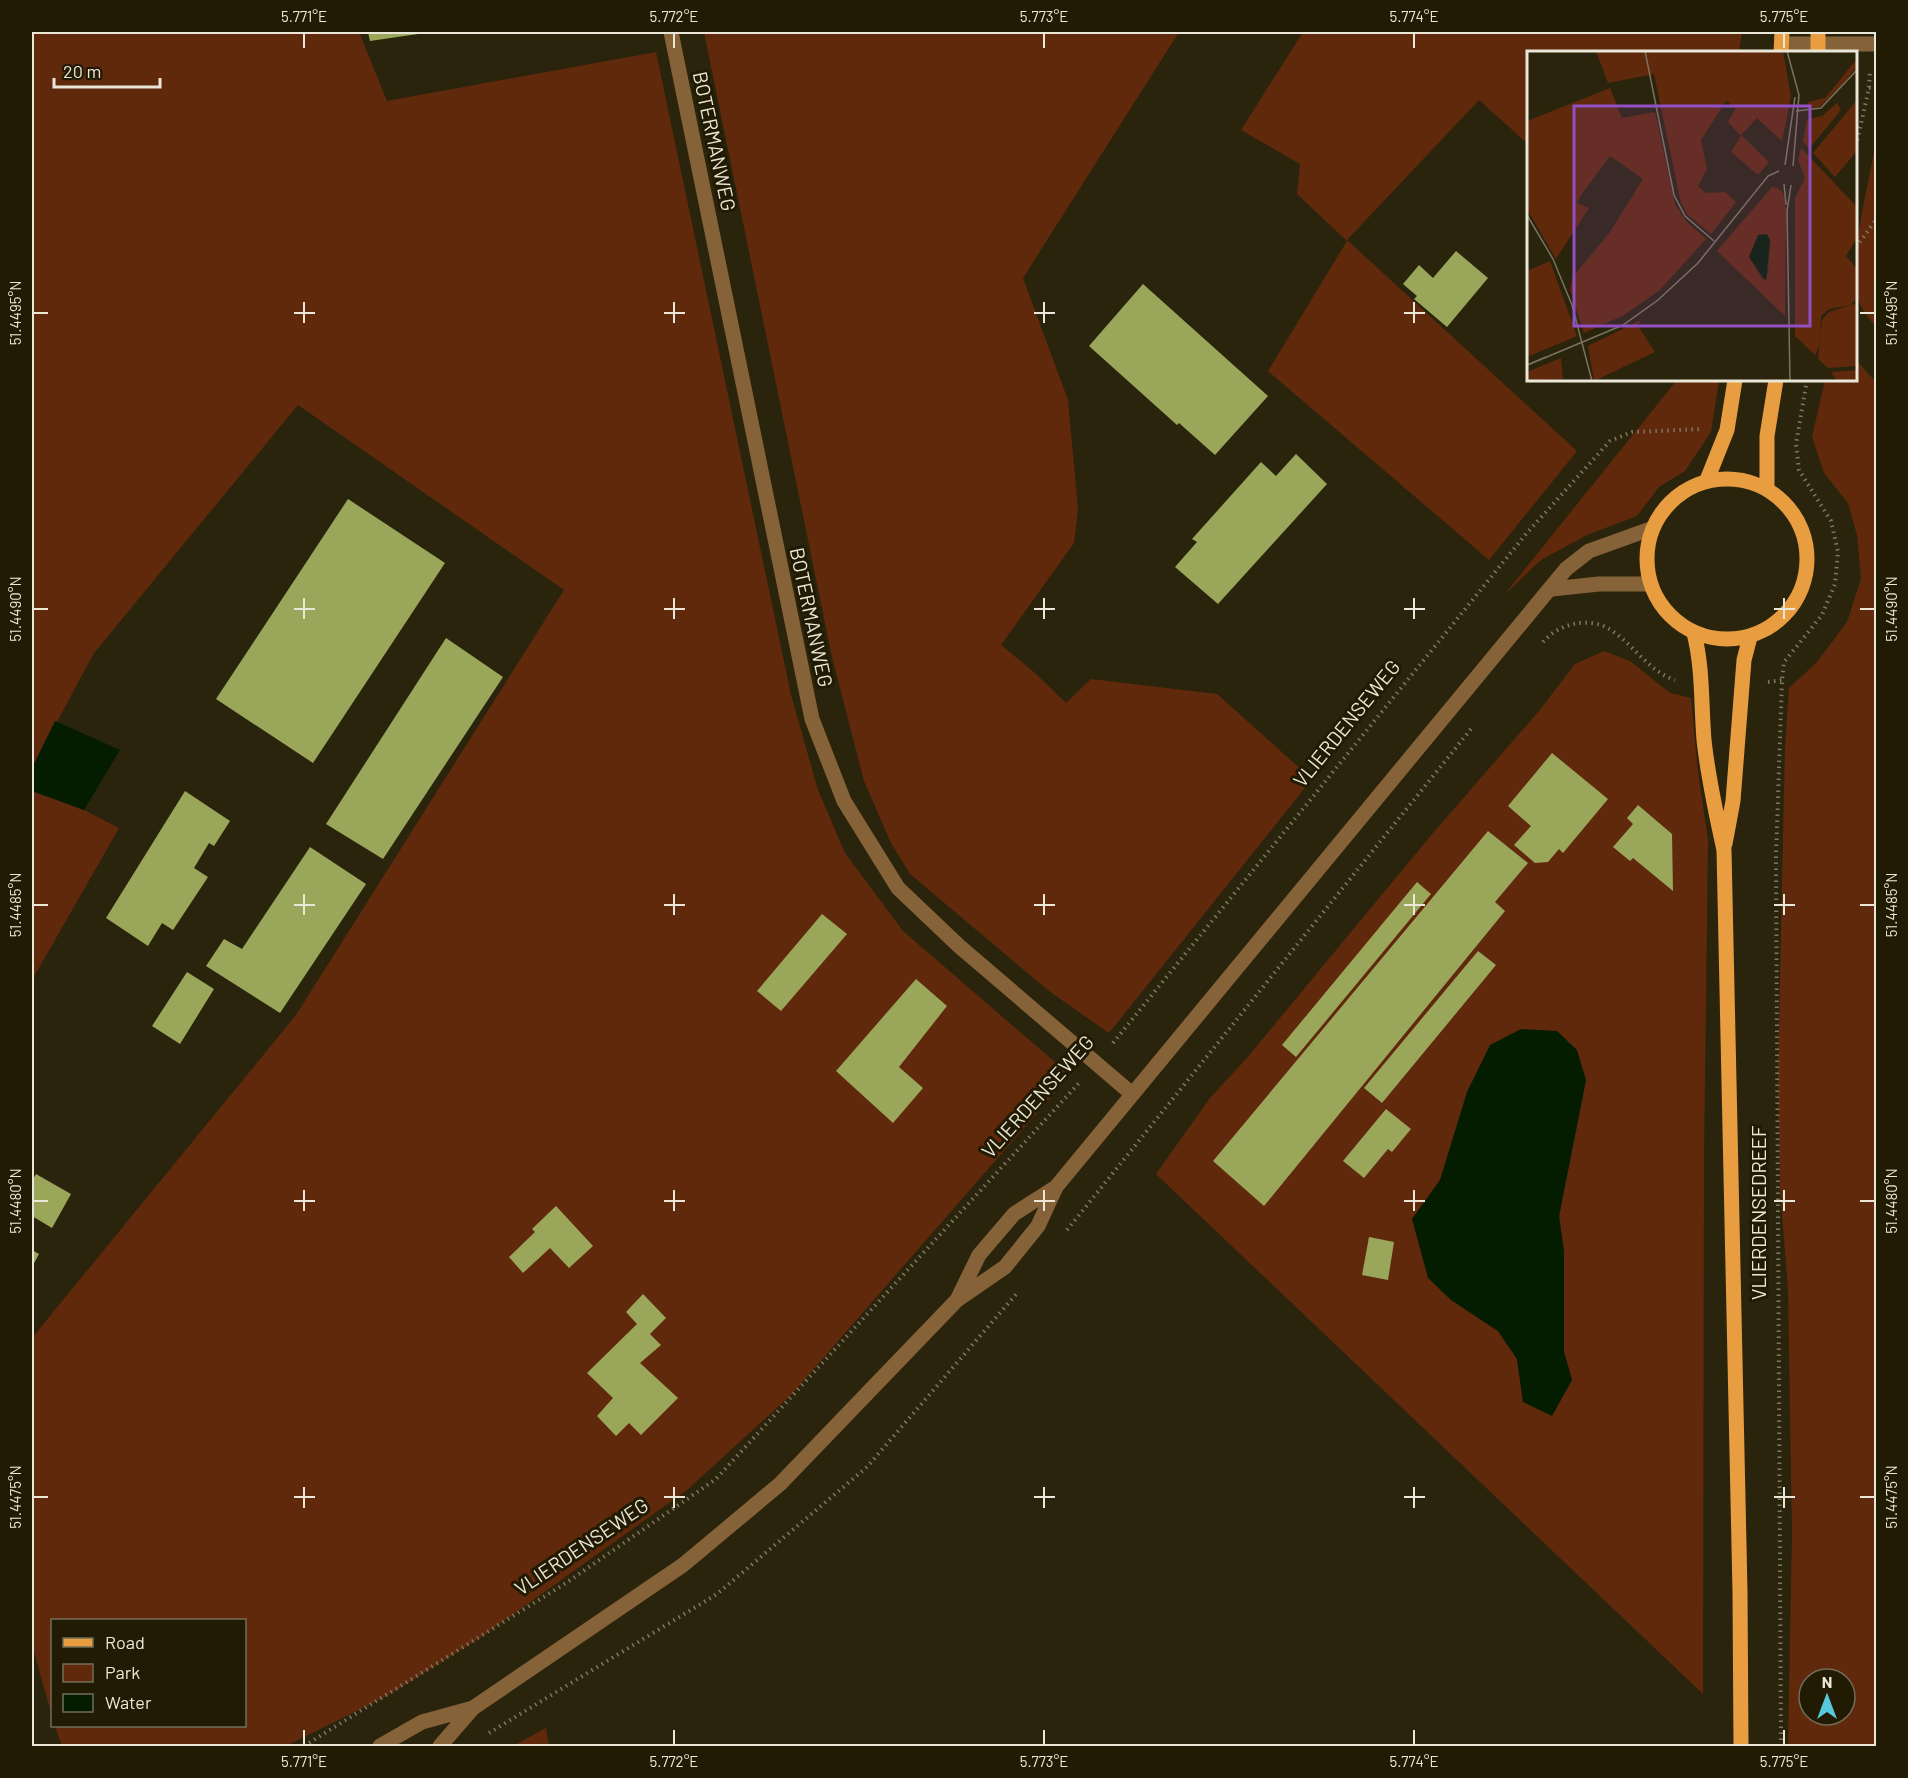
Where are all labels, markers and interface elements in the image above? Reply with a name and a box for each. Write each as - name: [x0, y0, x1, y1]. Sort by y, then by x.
- text: 5.771°E: [281, 7, 327, 25]
- text: 5.772°E: [650, 7, 698, 25]
- text: 5.773°E: [1020, 7, 1068, 25]
- text: 5.774°E: [1389, 7, 1439, 25]
- text: 5.775°E: [1760, 7, 1808, 25]
- scale bar: [54, 51, 160, 89]
- inset map: [1527, 51, 1857, 381]
- text: 20 m: [63, 60, 101, 82]
- street label: BOTERMANWEG: [688, 69, 742, 213]
- text: 51.4495°N: [6, 281, 24, 345]
- text: 51.4495°N: [1882, 281, 1900, 345]
- street label: BOTERMANWEG: [785, 545, 839, 689]
- text: 51.4490°N: [6, 576, 24, 642]
- text: 51.4490°N: [1882, 576, 1900, 642]
- street label: VLIERDENSEWEG: [1287, 655, 1405, 791]
- text: 51.4485°N: [6, 873, 24, 937]
- text: 51.4485°N: [1882, 873, 1900, 937]
- street label: VLIERDENSEWEG: [976, 1030, 1098, 1162]
- street label: VLIERDENSEDREEF: [1746, 1126, 1770, 1300]
- text: 51.4480°N: [6, 1168, 24, 1234]
- text: 51.4480°N: [1882, 1168, 1900, 1234]
- text: 51.4475°N: [6, 1465, 24, 1529]
- text: 51.4475°N: [1882, 1465, 1900, 1529]
- street label: VLIERDENSEWEG: [509, 1492, 653, 1600]
- legend: [51, 1619, 246, 1727]
- text: Road: [105, 1631, 145, 1653]
- text: Park: [105, 1661, 140, 1683]
- north arrow: [1797, 1667, 1857, 1727]
- text: N: [1822, 1672, 1832, 1691]
- text: Water: [105, 1691, 152, 1713]
- text: 5.771°E: [281, 1752, 327, 1770]
- text: 5.772°E: [650, 1752, 698, 1770]
- text: 5.773°E: [1020, 1752, 1068, 1770]
- text: 5.774°E: [1389, 1752, 1439, 1770]
- text: 5.775°E: [1760, 1752, 1808, 1770]

